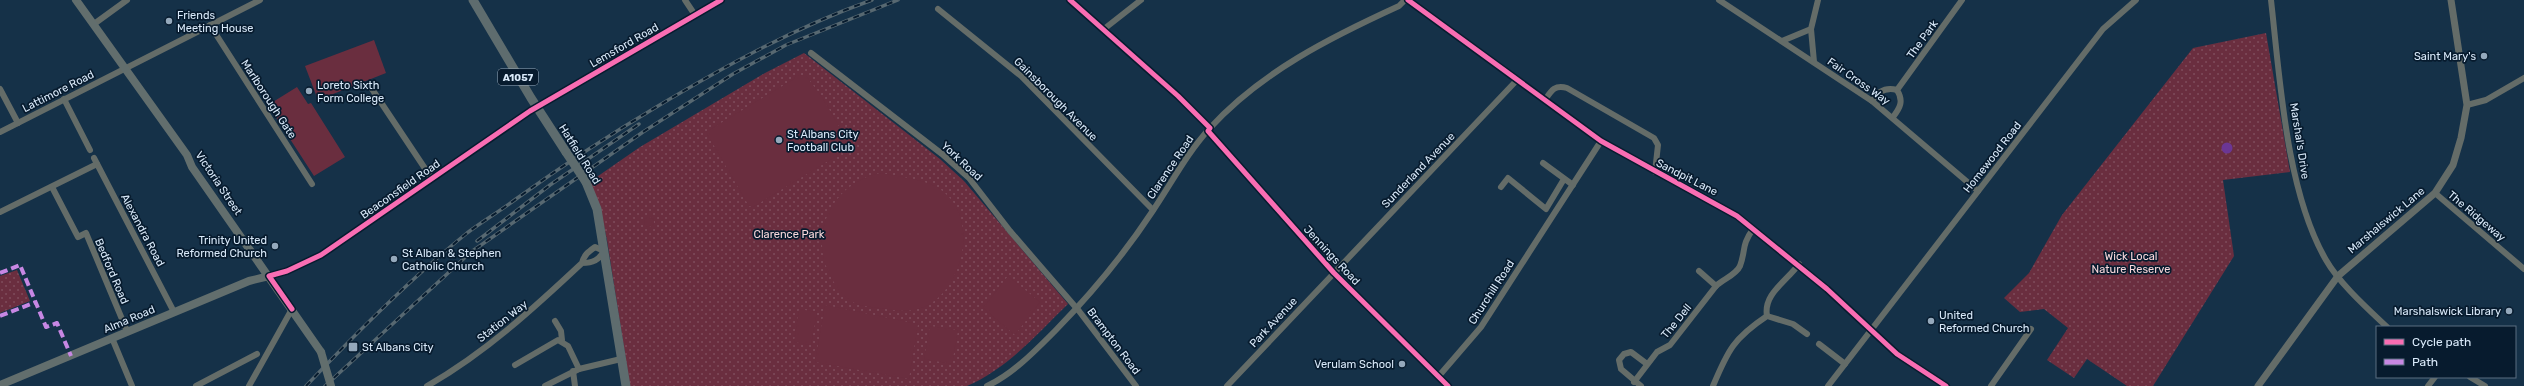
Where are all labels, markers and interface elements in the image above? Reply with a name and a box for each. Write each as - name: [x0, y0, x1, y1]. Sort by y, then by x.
- place label: Friends Meeting House: [177, 9, 253, 35]
- marker: Friends Meeting House: [164, 16, 174, 26]
- street label: The Park: [1904, 17, 1941, 61]
- street label: Lemsford Road: [587, 20, 661, 70]
- place label: Saint Mary's: [2414, 50, 2476, 63]
- marker: Saint Mary's: [2479, 51, 2489, 61]
- street label: Gainsborough Avenue: [1011, 55, 1100, 144]
- street label: Fair Cross Way: [1825, 55, 1893, 108]
- street label: Marlborough Gate: [238, 57, 299, 141]
- street label: Lattimore Road: [20, 68, 96, 115]
- road number: A1057: [498, 69, 538, 85]
- place label: Loreto Sixth Form College: [317, 79, 384, 105]
- marker: Loreto Sixth Form College: [304, 86, 314, 96]
- street label: Marshal's Drive: [2287, 102, 2312, 180]
- street label: Homewood Road: [1961, 119, 2024, 195]
- street label: Hatfield Road: [556, 122, 603, 187]
- place label: St Albans City Football Club: [787, 128, 859, 154]
- street label: Sunderland Avenue: [1379, 130, 1458, 211]
- street label: Clarence Road: [1144, 133, 1196, 202]
- marker: St Albans City Football Club: [774, 135, 784, 145]
- street label: York Road: [939, 139, 985, 184]
- street label: Victoria Street: [193, 149, 245, 218]
- street label: Sandpit Lane: [1654, 156, 1720, 199]
- street label: Beaconsfield Road: [358, 157, 443, 222]
- street label: Marshalswick Lane: [2345, 184, 2427, 256]
- street label: The Ridgeway: [2445, 188, 2508, 244]
- street label: Alexandra Road: [118, 192, 167, 269]
- street label: Jennings Road: [1301, 223, 1363, 288]
- park label: Clarence Park: [754, 228, 825, 241]
- place label: Trinity United Reformed Church: [176, 234, 267, 260]
- street label: Bedford Road: [92, 236, 131, 306]
- marker: Trinity United Reformed Church: [270, 241, 280, 251]
- place label: St Alban & Stephen Catholic Church: [402, 247, 501, 273]
- park label: Wick Local Nature Reserve: [2092, 250, 2170, 276]
- marker: St Alban & Stephen Catholic Church: [389, 254, 399, 264]
- street label: Churchill Road: [1466, 258, 1517, 327]
- street label: Park Avenue: [1247, 295, 1300, 350]
- street label: Station Way: [475, 298, 530, 345]
- street label: The Dell: [1658, 301, 1694, 341]
- street label: Alma Road: [101, 303, 157, 336]
- place label: Marshalswick Library: [2394, 305, 2501, 318]
- street label: Brampton Road: [1084, 306, 1143, 377]
- marker: Marshalswick Library: [2504, 306, 2514, 316]
- place label: United Reformed Church: [1939, 309, 2030, 335]
- marker: United Reformed Church: [1926, 316, 1936, 326]
- legend: [2376, 326, 2516, 378]
- text: Cycle path: [2412, 335, 2471, 349]
- marker: St Albans City: [347, 341, 359, 353]
- place label: St Albans City: [362, 341, 434, 354]
- text: Path: [2412, 355, 2438, 369]
- place label: Verulam School: [1314, 358, 1394, 371]
- marker: Verulam School: [1397, 359, 1407, 369]

